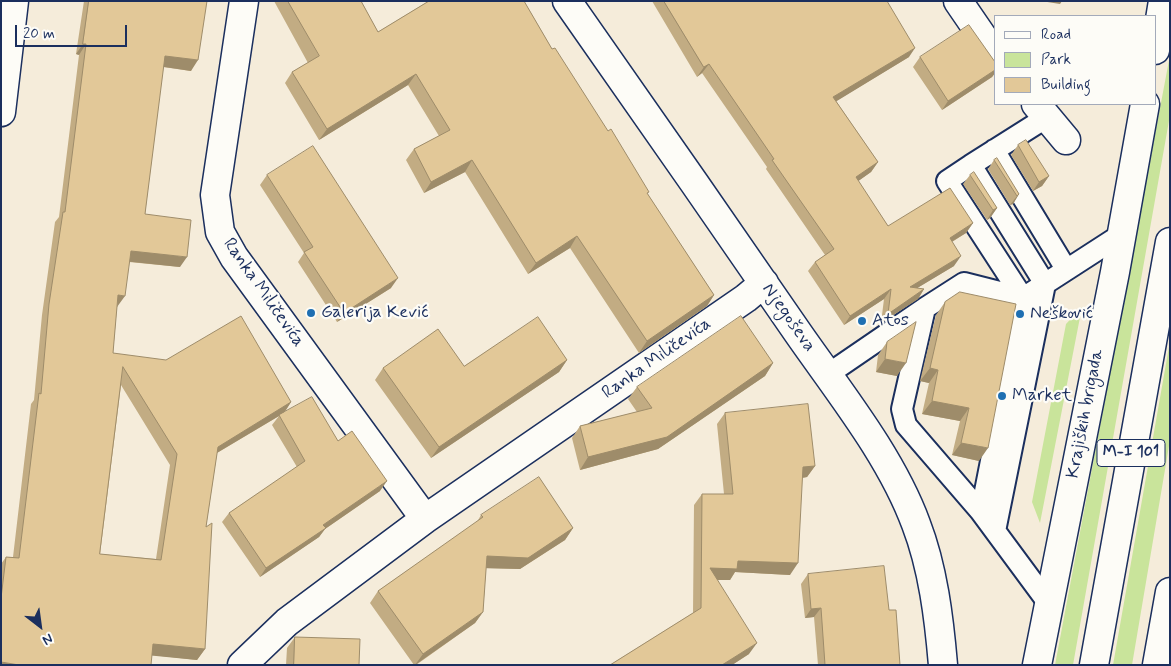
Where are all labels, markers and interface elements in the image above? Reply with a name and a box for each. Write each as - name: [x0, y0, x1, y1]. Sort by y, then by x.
- scale bar: [18, 15, 130, 47]
- legend: [994, 15, 1156, 105]
- text: 20 m: [23, 24, 55, 44]
- text: Road: [1041, 25, 1071, 45]
- text: Park: [1041, 50, 1071, 70]
- text: Building: [1041, 75, 1091, 95]
- street label: Ranka Miličevića: [217, 234, 309, 352]
- street label: Njegoševa: [757, 280, 819, 356]
- place label: Galerija Kević: [321, 302, 428, 324]
- place label: Nešković: [1030, 303, 1093, 325]
- marker: Galerija Kević: [305, 307, 317, 319]
- marker: Nešković: [1014, 308, 1026, 320]
- place label: Atos: [872, 310, 909, 332]
- street label: Ranka Miličevića: [598, 313, 716, 405]
- marker: Atos: [856, 315, 868, 327]
- street label: Krajiških brigada: [1063, 348, 1109, 480]
- place label: Market: [1012, 385, 1072, 407]
- marker: Market: [996, 390, 1008, 402]
- road number: M-I 101: [1097, 439, 1165, 466]
- north arrow: [15, 601, 65, 651]
- text: N: [39, 629, 56, 649]

